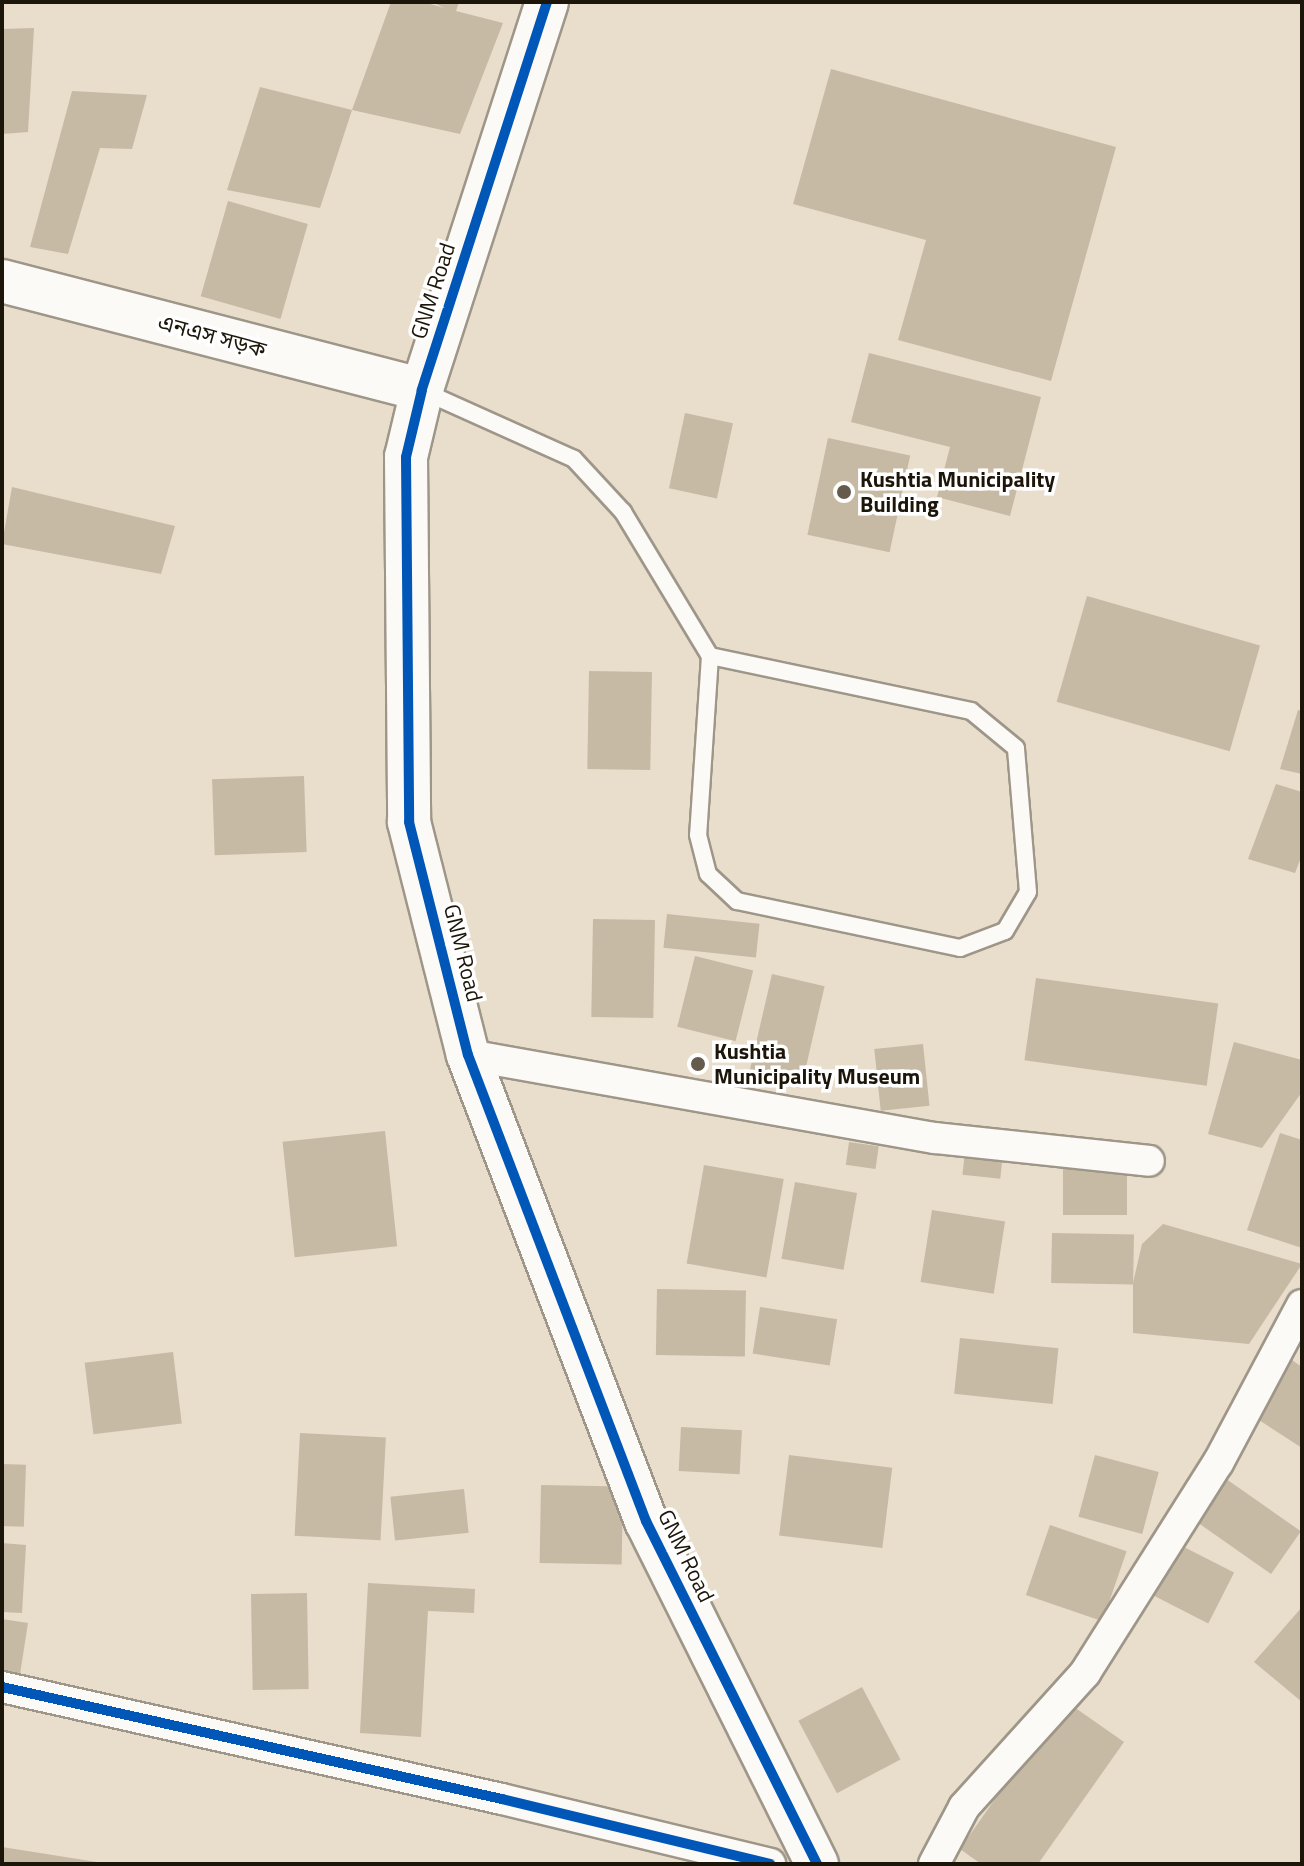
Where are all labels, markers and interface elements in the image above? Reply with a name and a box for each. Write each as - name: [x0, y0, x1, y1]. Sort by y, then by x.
- street label: GNM Road: [405, 240, 461, 342]
- street label: এনএস সড়ক: [155, 309, 269, 363]
- place label: Kushtia Municipality Building: [860, 466, 1055, 518]
- marker: Kushtia Municipality Building: [835, 483, 853, 501]
- street label: GNM Road: [438, 902, 488, 1004]
- place label: Kushtia Municipality Museum: [714, 1038, 920, 1090]
- marker: Kushtia Municipality Museum: [689, 1055, 707, 1073]
- street label: GNM Road: [652, 1506, 720, 1606]

